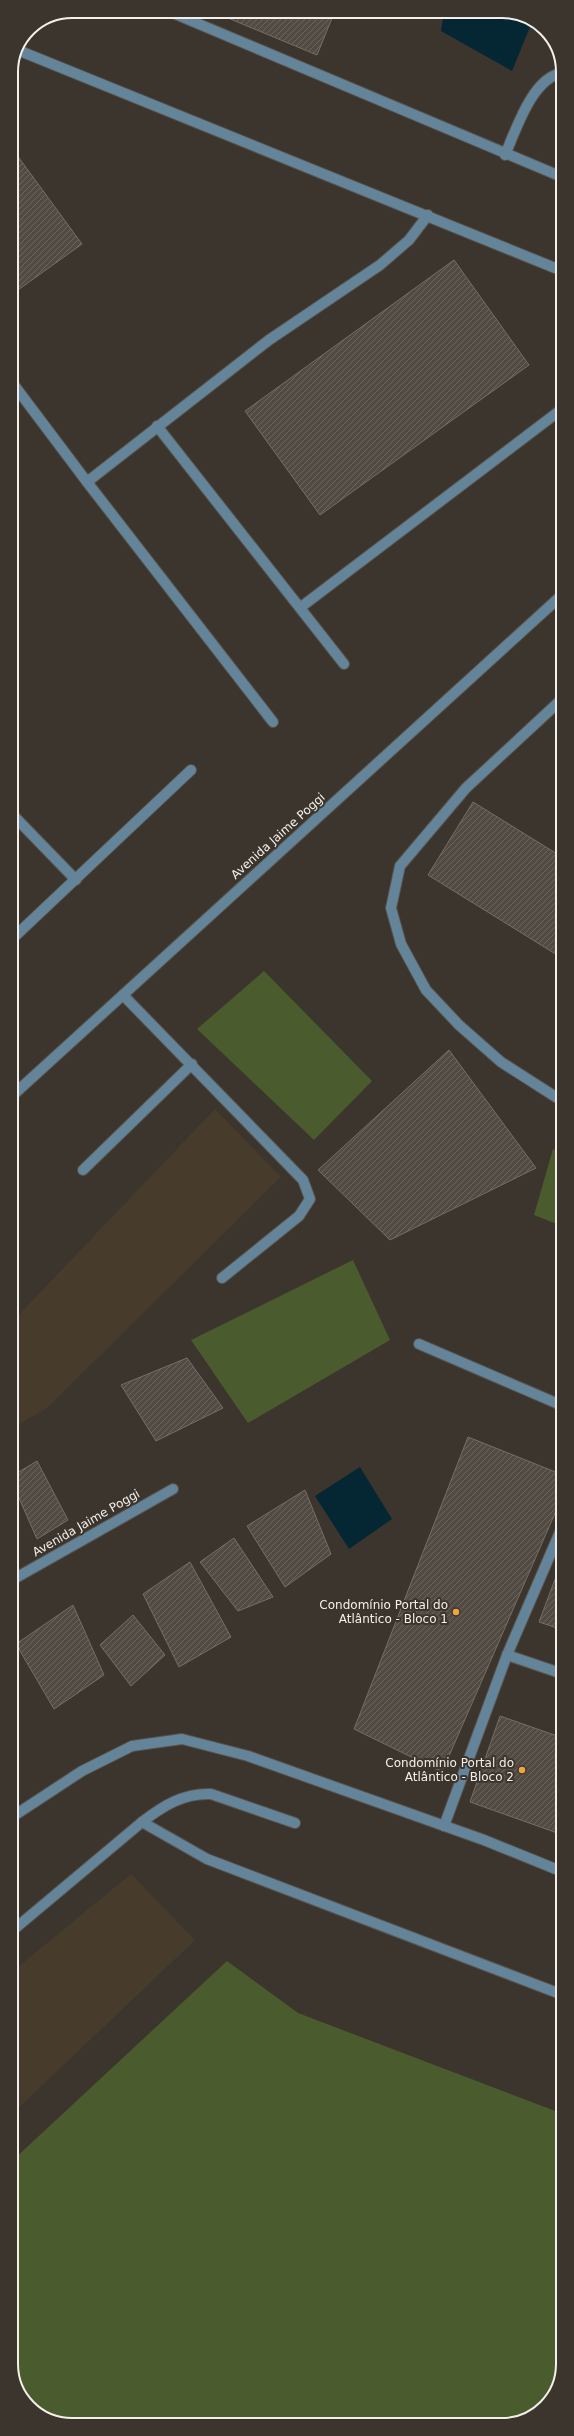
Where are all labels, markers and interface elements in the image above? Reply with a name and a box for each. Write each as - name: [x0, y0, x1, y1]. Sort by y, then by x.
- street label: Avenida Jaime Poggi: [228, 790, 328, 882]
- street label: Avenida Jaime Poggi: [30, 1487, 142, 1559]
- place label: Condomínio Portal do Atlântico - Bloco 1: [319, 1598, 448, 1626]
- marker: Condomínio Portal do Atlântico - Bloco 1: [451, 1607, 461, 1617]
- place label: Condomínio Portal do Atlântico - Bloco 2: [385, 1756, 514, 1784]
- marker: Condomínio Portal do Atlântico - Bloco 2: [517, 1765, 527, 1775]

